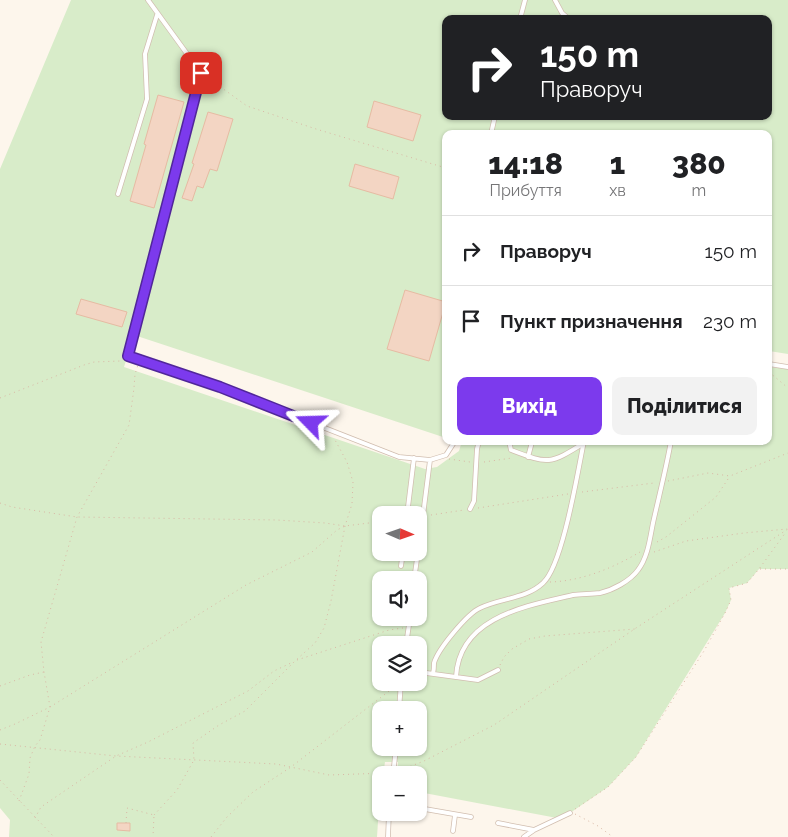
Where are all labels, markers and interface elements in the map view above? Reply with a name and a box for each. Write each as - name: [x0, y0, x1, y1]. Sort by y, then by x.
- text: 150 m: [540, 34, 639, 75]
- icon: right: [457, 35, 522, 100]
- pin: [180, 52, 222, 94]
- icon: arrive: [187, 59, 215, 87]
- text: Праворуч: [540, 76, 643, 102]
- text: 14:18: [488, 146, 563, 181]
- text: 1: [610, 146, 625, 181]
- text: 380: [672, 146, 726, 181]
- text: Прибуття: [489, 181, 562, 200]
- text: хв: [609, 181, 626, 200]
- text: m: [692, 181, 706, 200]
- icon: right: [457, 237, 485, 265]
- text: Праворуч: [500, 240, 592, 262]
- text: 150 m: [705, 240, 757, 262]
- icon: arrive: [457, 307, 485, 335]
- text: Пункт призначення: [500, 310, 683, 332]
- text: 230 m: [703, 310, 757, 332]
- button: Вихід: [457, 377, 602, 435]
- button: Поділитися: [612, 377, 757, 435]
- position arrow: [284, 396, 336, 448]
- north arrow: [372, 506, 428, 561]
- map controls: [372, 506, 427, 821]
- button: sound: [372, 571, 427, 626]
- button: layers: [372, 636, 427, 691]
- button: +: [372, 701, 427, 756]
- button: −: [372, 766, 427, 821]

